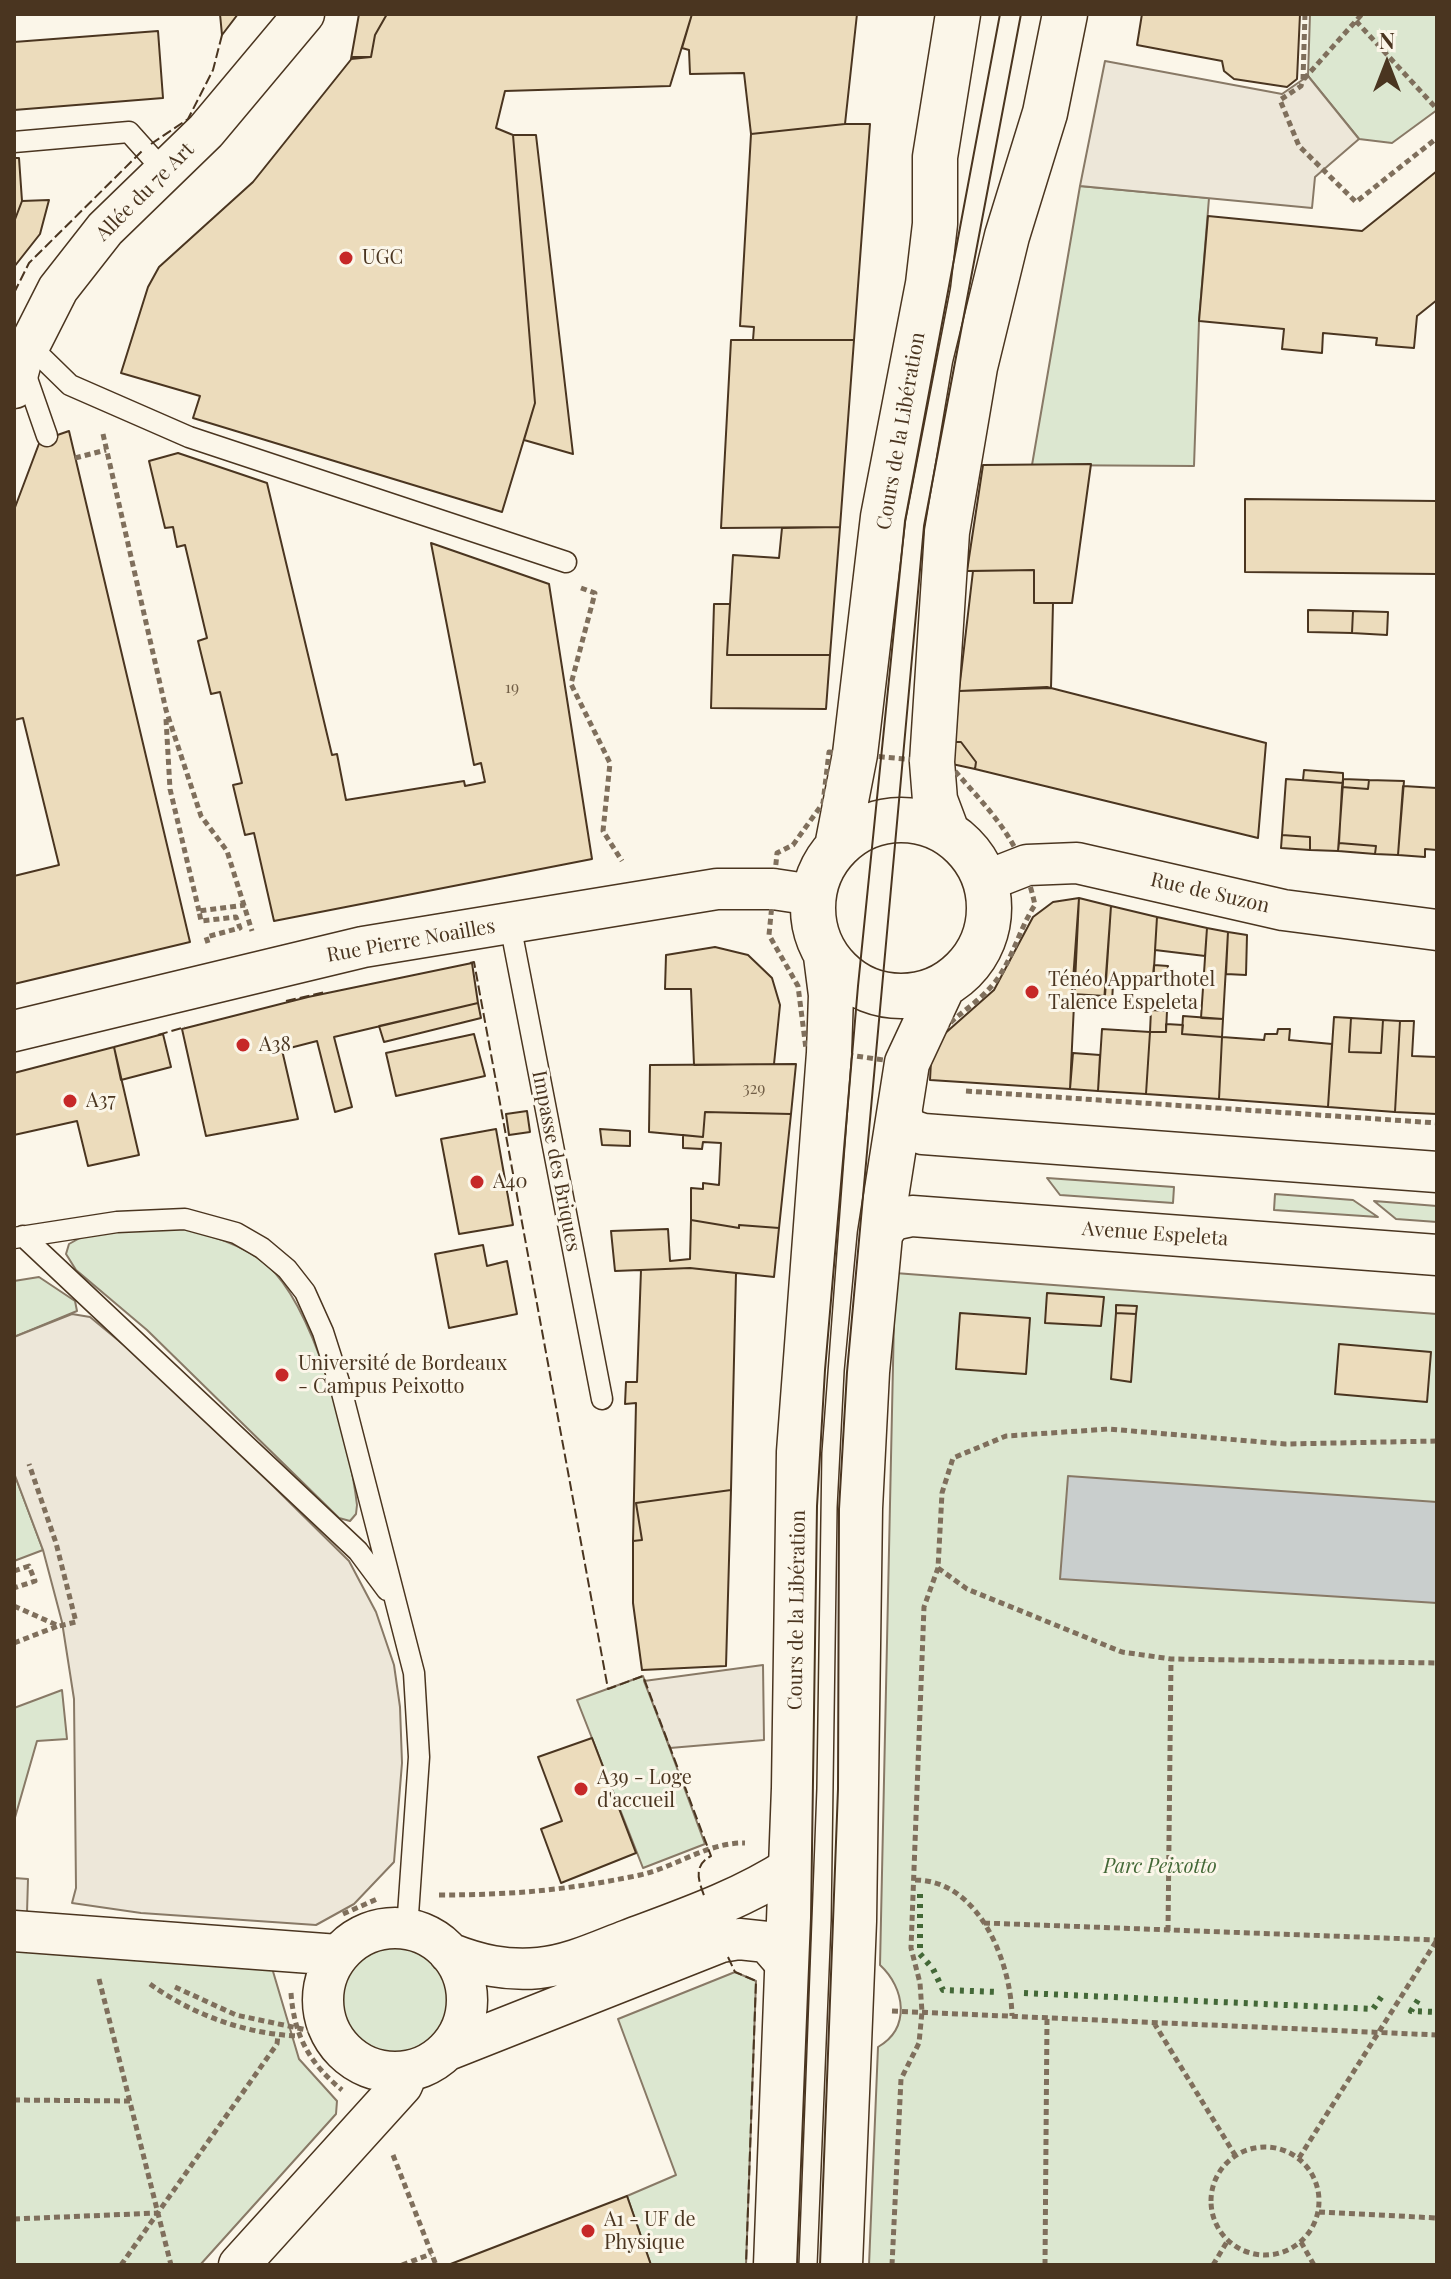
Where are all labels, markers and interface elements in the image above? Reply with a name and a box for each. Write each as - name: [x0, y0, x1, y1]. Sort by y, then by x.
- north arrow: [1347, 24, 1427, 104]
- text: N: [1379, 25, 1395, 55]
- street label: Allée du 7e Art: [91, 138, 199, 246]
- place label: UGC: [362, 246, 403, 270]
- marker: UGC: [337, 249, 355, 267]
- street label: Cours de la Libération: [872, 330, 930, 532]
- house number: 19: [505, 678, 519, 698]
- street label: Rue de Suzon: [1148, 868, 1272, 918]
- street label: Rue Pierre Noailles: [325, 914, 497, 968]
- place label: Ténéo Apparthotel Talence Espeleta: [1048, 968, 1215, 1015]
- marker: Ténéo Apparthotel Talence Espeleta: [1023, 983, 1041, 1001]
- place label: A38: [259, 1033, 291, 1057]
- marker: A38: [234, 1036, 252, 1054]
- street label: Impasse des Briques: [527, 1068, 585, 1254]
- house number: 329: [742, 1079, 766, 1099]
- place label: A37: [86, 1089, 116, 1113]
- marker: A37: [61, 1092, 79, 1110]
- place label: A40: [493, 1170, 527, 1194]
- marker: A40: [468, 1173, 486, 1191]
- street label: Avenue Espeleta: [1081, 1217, 1229, 1251]
- place label: Université de Bordeaux - Campus Peixotto: [298, 1352, 507, 1399]
- marker: Université de Bordeaux - Campus Peixotto: [273, 1366, 291, 1384]
- street label: Cours de la Libération: [783, 1510, 811, 1710]
- place label: A39 - Loge d'accueil: [597, 1766, 692, 1813]
- marker: A39 - Loge d'accueil: [572, 1780, 590, 1798]
- park label: Parc Peixotto: [1103, 1855, 1217, 1879]
- place label: A1 - UF de Physique: [604, 2208, 696, 2255]
- marker: A1 - UF de Physique: [579, 2222, 597, 2240]

